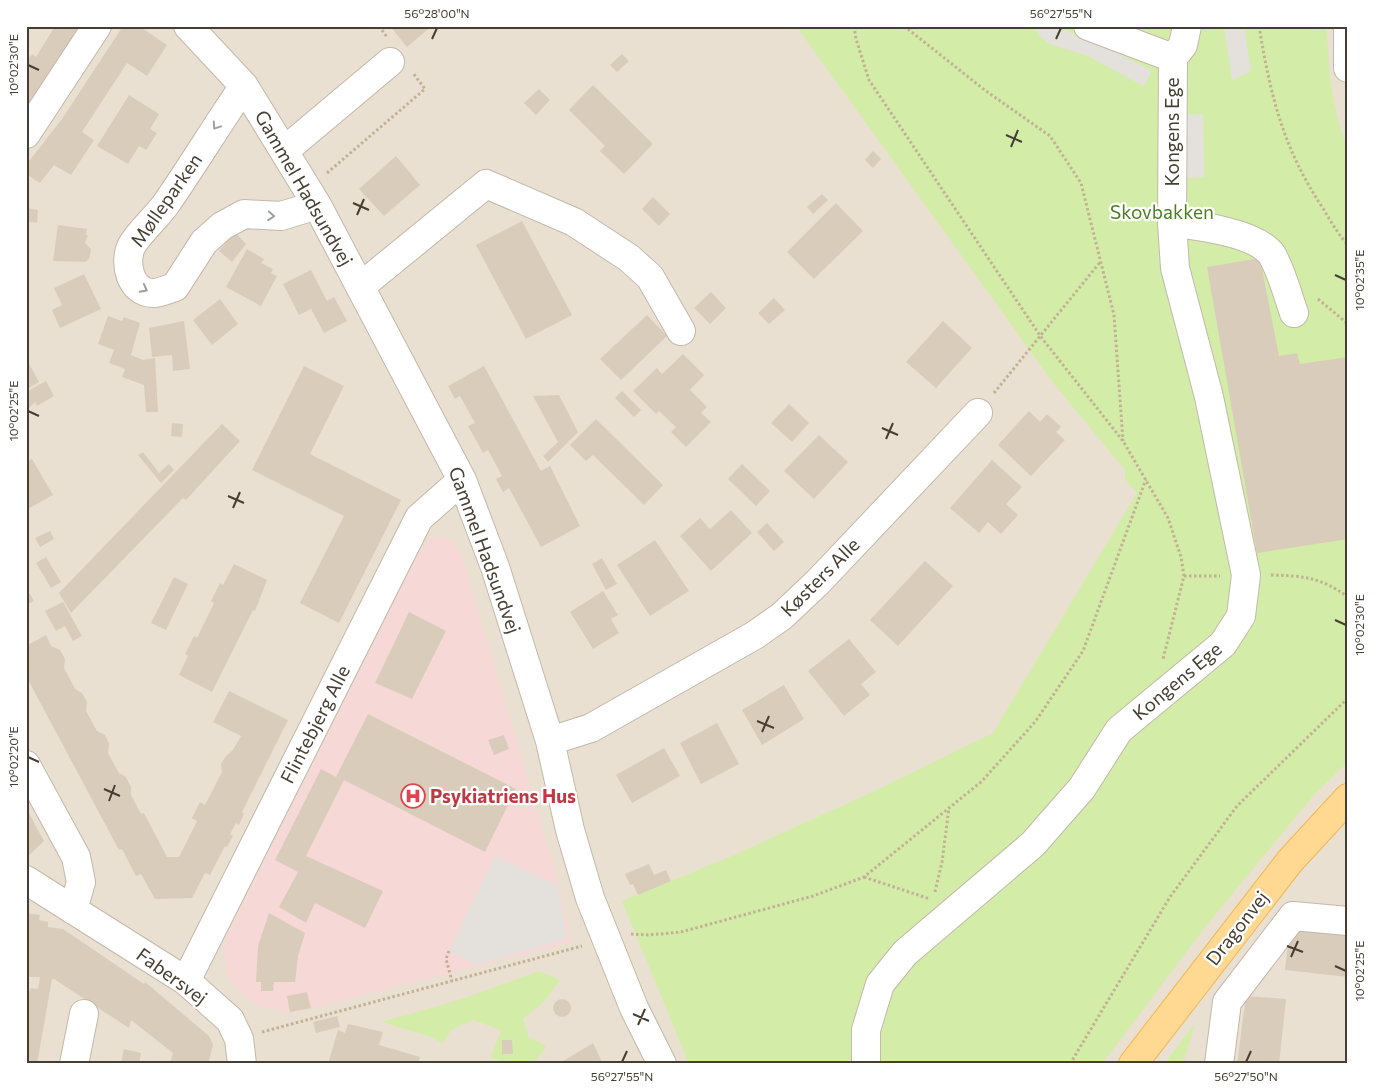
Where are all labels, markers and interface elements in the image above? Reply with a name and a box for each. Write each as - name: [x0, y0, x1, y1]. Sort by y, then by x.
- text: 56°28'00"N: [404, 6, 470, 20]
- text: 56°27'55"N: [1030, 6, 1092, 20]
- text: 10°02'30"E: [6, 34, 20, 96]
- street label: Kongens Ege: [1160, 77, 1183, 187]
- street label: Gammel Hadsundvej: [250, 106, 358, 270]
- one-way arrow: [213, 120, 222, 130]
- street label: Mølleparken: [125, 149, 206, 251]
- park label: Skovbakken: [1110, 200, 1214, 223]
- one-way arrow: [268, 210, 276, 221]
- text: 10°02'35"E: [1352, 250, 1366, 310]
- one-way arrow: [139, 283, 148, 293]
- text: 10°02'25"E: [6, 381, 20, 441]
- street label: Gammel Hadsundvej: [445, 463, 526, 636]
- street label: Køsters Alle: [776, 533, 864, 621]
- text: 10°02'30"E: [1352, 594, 1366, 656]
- street label: Kongens Ege: [1128, 637, 1226, 724]
- street label: Flintebjerg Alle: [275, 661, 354, 787]
- text: 10°02'20"E: [6, 726, 20, 788]
- hospital icon: Psykiatriens Hus: [400, 783, 426, 809]
- place label: Psykiatriens Hus: [430, 784, 576, 807]
- street label: Dragonvej: [1201, 886, 1273, 969]
- text: 10°02'25"E: [1352, 941, 1366, 1001]
- street label: Fabersvej: [132, 942, 212, 1009]
- text: 56°27'55"N: [591, 1069, 653, 1083]
- text: 56°27'50"N: [1214, 1069, 1278, 1083]

